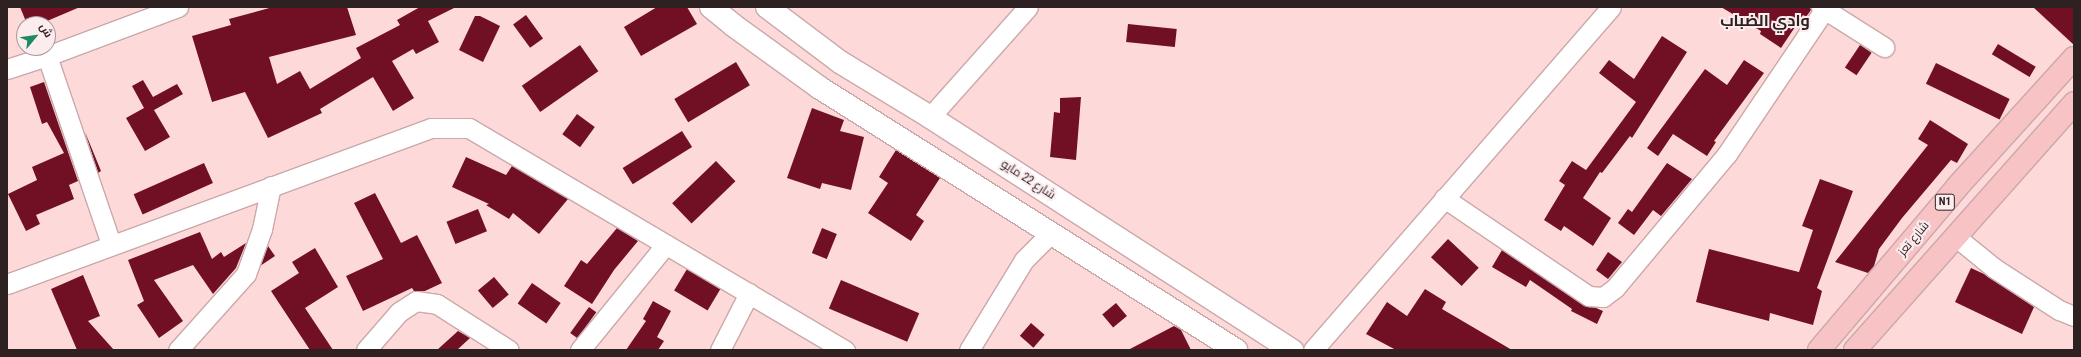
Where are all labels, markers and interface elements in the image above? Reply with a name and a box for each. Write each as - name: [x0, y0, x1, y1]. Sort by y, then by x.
- district label: وادي الضباب: [1720, 11, 1810, 31]
- north arrow: [16, 16, 56, 56]
- text: ش: [37, 21, 55, 40]
- street label: شارع 22 مايو: [998, 157, 1058, 203]
- road number: N1: [1934, 193, 1956, 211]
- street label: شارع تعز: [1895, 219, 1933, 259]

